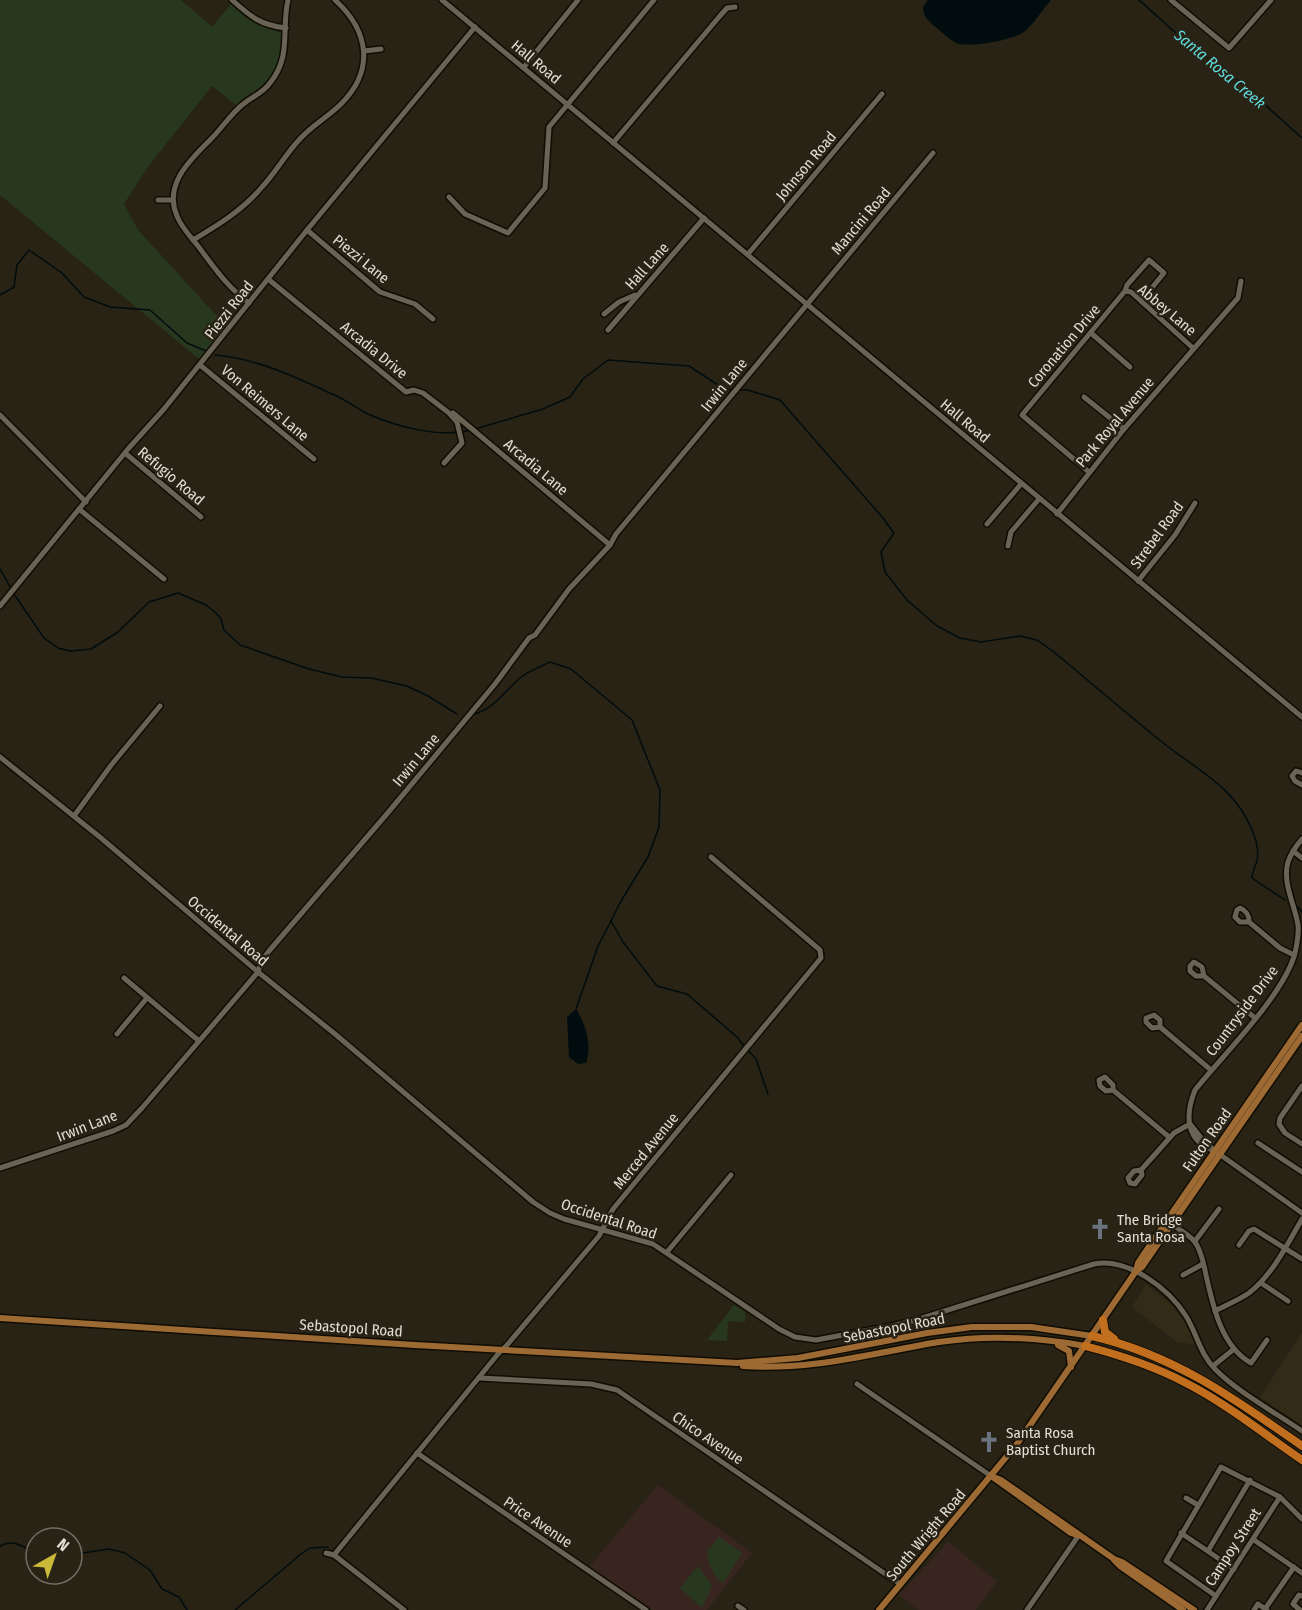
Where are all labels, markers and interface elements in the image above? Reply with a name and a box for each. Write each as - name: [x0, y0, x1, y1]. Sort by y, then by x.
- water label: Santa Rosa Creek: [1170, 25, 1269, 113]
- street label: Hall Road: [508, 36, 564, 88]
- street label: Johnson Road: [772, 128, 840, 204]
- street label: Mancini Road: [828, 184, 894, 258]
- street label: Piezzi Lane: [329, 231, 393, 287]
- street label: Hall Lane: [621, 239, 673, 293]
- street label: Piezzi Road: [201, 277, 257, 343]
- street label: Abbey Lane: [1134, 280, 1200, 340]
- street label: Coronation Drive: [1024, 301, 1104, 391]
- street label: Arcadia Drive: [337, 318, 411, 382]
- street label: Irwin Lane: [697, 355, 751, 415]
- street label: Von Reimers Lane: [218, 361, 312, 445]
- street label: Park Royal Avenue: [1072, 373, 1158, 471]
- street label: Hall Road: [937, 395, 993, 447]
- street label: Arcadia Lane: [500, 435, 572, 499]
- street label: Refugio Road: [134, 443, 208, 509]
- street label: Strebel Road: [1127, 498, 1187, 572]
- street label: Irwin Lane: [389, 730, 443, 790]
- street label: Occidental Road: [184, 892, 272, 970]
- street label: Countryside Drive: [1202, 962, 1282, 1060]
- street label: Fulton Road: [1179, 1105, 1235, 1175]
- street label: Irwin Lane: [54, 1106, 120, 1146]
- street label: Merced Avenue: [610, 1109, 682, 1193]
- street label: Occidental Road: [559, 1195, 659, 1243]
- place label: The Bridge Santa Rosa: [1117, 1211, 1185, 1246]
- church icon: The Bridge Santa Rosa: [1088, 1217, 1112, 1241]
- street label: Sebastopol Road: [842, 1309, 946, 1347]
- street label: Sebastopol Road: [299, 1315, 403, 1341]
- street label: Chico Avenue: [669, 1408, 747, 1468]
- place label: Santa Rosa Baptist Church: [1006, 1424, 1095, 1459]
- church icon: Santa Rosa Baptist Church: [977, 1430, 1001, 1454]
- street label: South Wright Road: [882, 1485, 970, 1585]
- street label: Price Avenue: [500, 1493, 576, 1551]
- street label: Campoy Street: [1201, 1505, 1265, 1589]
- north arrow: [24, 1526, 84, 1586]
- text: N: [54, 1535, 73, 1555]

